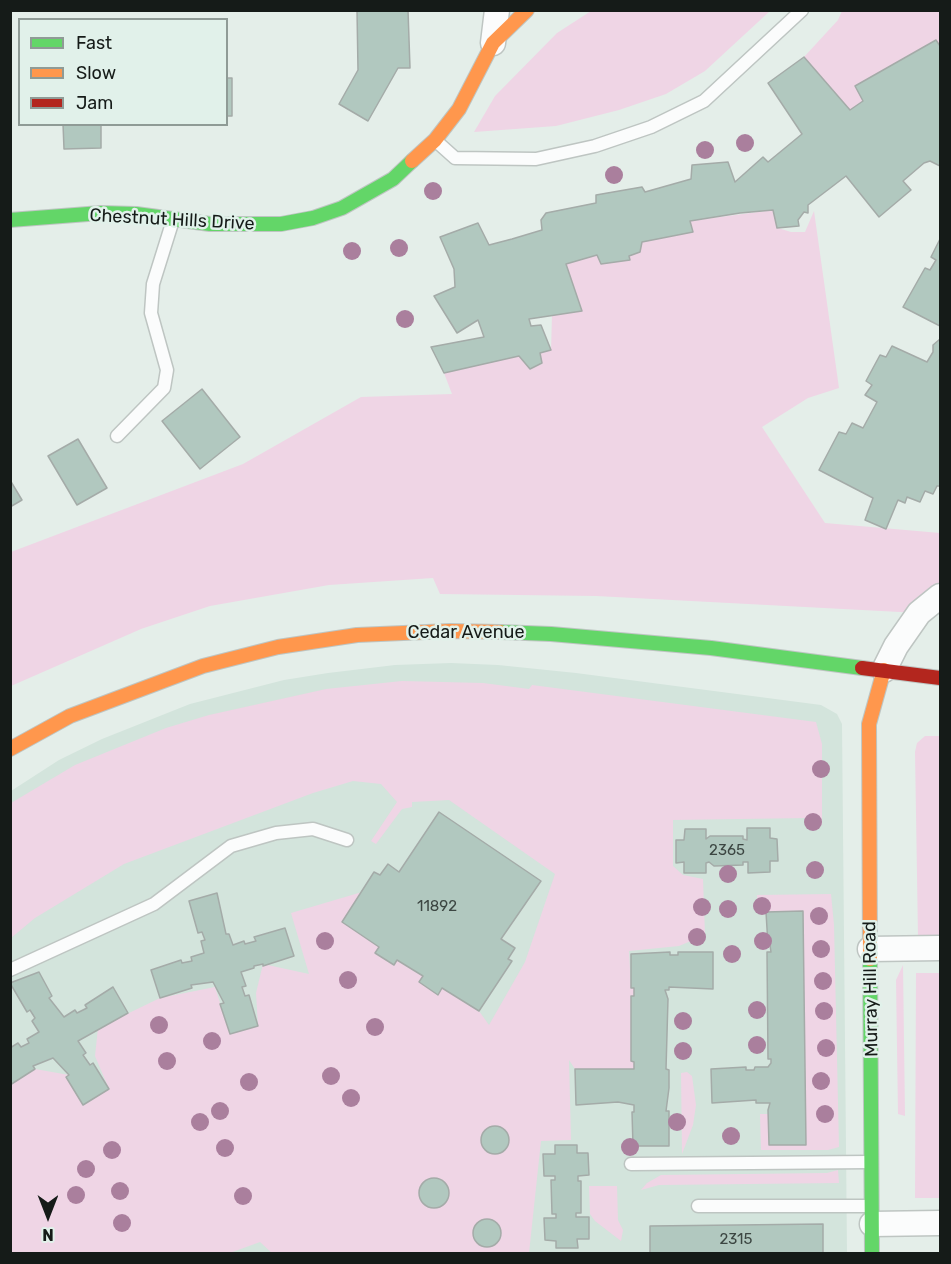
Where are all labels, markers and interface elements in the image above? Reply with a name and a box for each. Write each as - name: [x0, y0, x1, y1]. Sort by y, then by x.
- legend: [18, 18, 228, 126]
- text: Fast: [76, 32, 112, 54]
- text: Slow: [76, 62, 116, 84]
- text: Jam: [76, 92, 113, 114]
- street label: Chestnut Hills Drive: [89, 205, 255, 235]
- street label: Cedar Avenue: [407, 622, 525, 644]
- house number: 2365: [709, 842, 745, 860]
- house number: 11892: [417, 898, 457, 916]
- street label: Murray Hill Road: [859, 921, 883, 1057]
- north arrow: [18, 1186, 78, 1246]
- text: N: [42, 1225, 54, 1244]
- house number: 2315: [720, 1231, 752, 1249]

